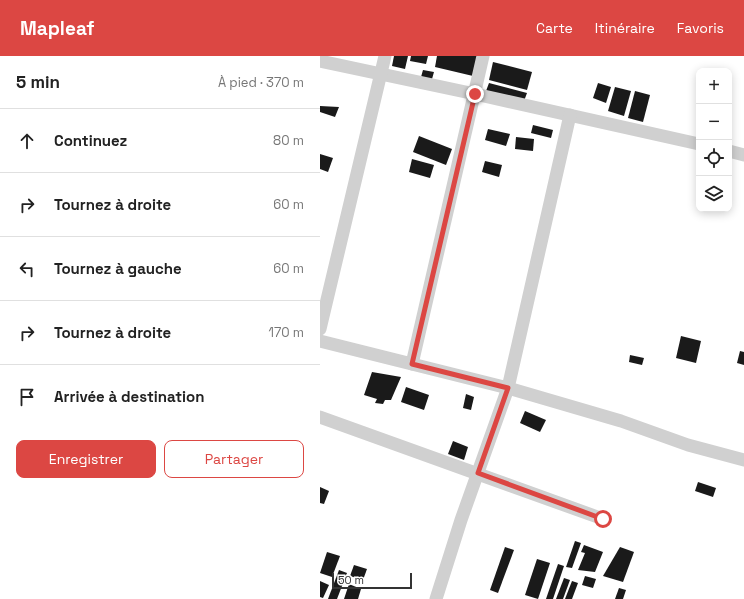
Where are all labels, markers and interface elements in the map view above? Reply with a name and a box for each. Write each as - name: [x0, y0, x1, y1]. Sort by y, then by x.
- text: Mapleaf: [20, 16, 94, 41]
- text: Carte: [536, 19, 573, 37]
- text: Itinéraire: [595, 19, 655, 37]
- text: Favoris: [677, 19, 724, 37]
- map controls: [696, 68, 732, 212]
- button: +: [696, 68, 732, 104]
- text: 5 min: [16, 71, 60, 93]
- text: À pied · 370 m: [218, 74, 304, 91]
- route end: [466, 85, 484, 103]
- button: −: [696, 104, 732, 140]
- icon: ahead: [16, 130, 38, 152]
- text: Continuez: [54, 131, 127, 150]
- text: 80 m: [273, 132, 304, 149]
- button: locate: [696, 140, 732, 176]
- button: layers: [696, 176, 732, 212]
- icon: right: [16, 194, 38, 216]
- text: Tournez à droite: [54, 195, 171, 214]
- text: 60 m: [273, 196, 304, 213]
- icon: left: [16, 258, 38, 280]
- text: Tournez à gauche: [54, 259, 182, 278]
- text: 60 m: [273, 260, 304, 277]
- icon: right: [16, 322, 38, 344]
- text: Tournez à droite: [54, 323, 171, 342]
- text: 170 m: [268, 324, 304, 341]
- icon: arrive: [16, 386, 38, 408]
- text: Arrivée à destination: [54, 387, 204, 406]
- button: Enregistrer: [16, 440, 156, 478]
- button: Partager: [164, 440, 304, 478]
- route start: [594, 510, 612, 528]
- scale bar: [332, 571, 412, 590]
- text: 50 m: [338, 573, 364, 587]

